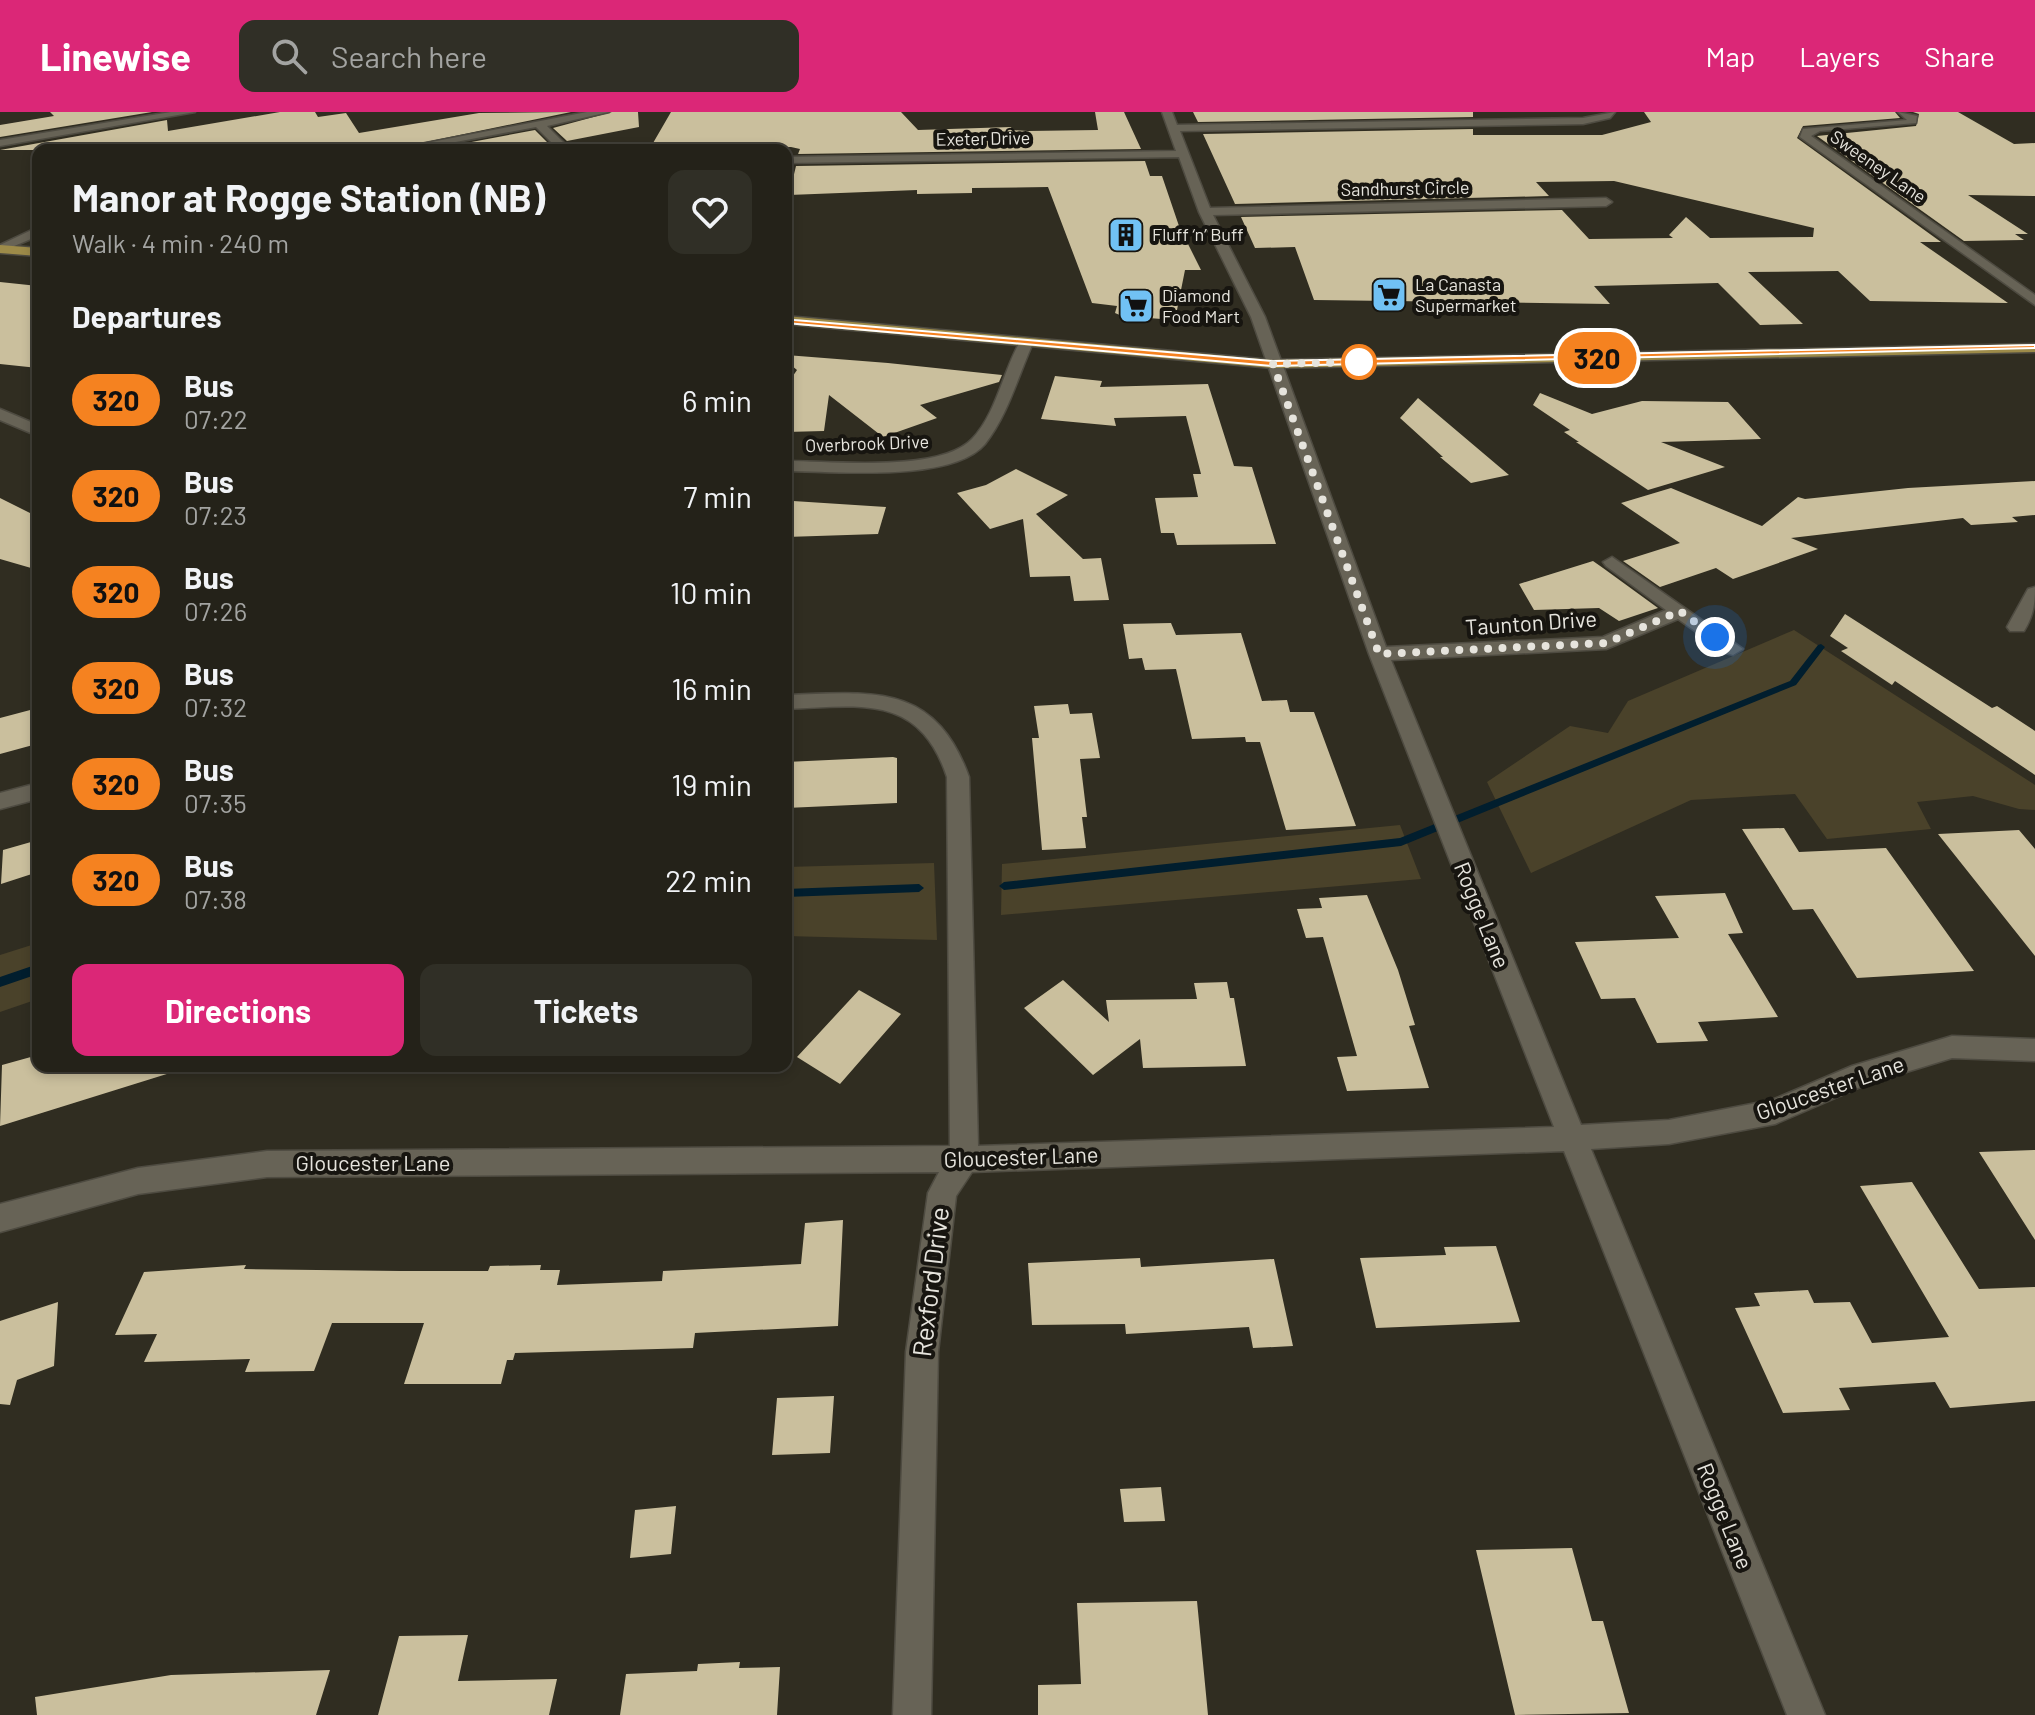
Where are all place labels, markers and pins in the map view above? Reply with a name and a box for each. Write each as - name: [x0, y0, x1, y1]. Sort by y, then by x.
- building icon: Fluff ‘n’ Buff: [1107, 216, 1145, 254]
- place label: Fluff ‘n’ Buff: [1152, 223, 1244, 245]
- place label: La Canasta Supermarket: [1415, 273, 1516, 316]
- supermarket icon: La Canasta Supermarket: [1370, 276, 1408, 314]
- place label: Diamond Food Mart: [1162, 284, 1240, 327]
- supermarket icon: Diamond Food Mart: [1117, 287, 1155, 325]
- unlabelled marker: [1342, 345, 1376, 379]

